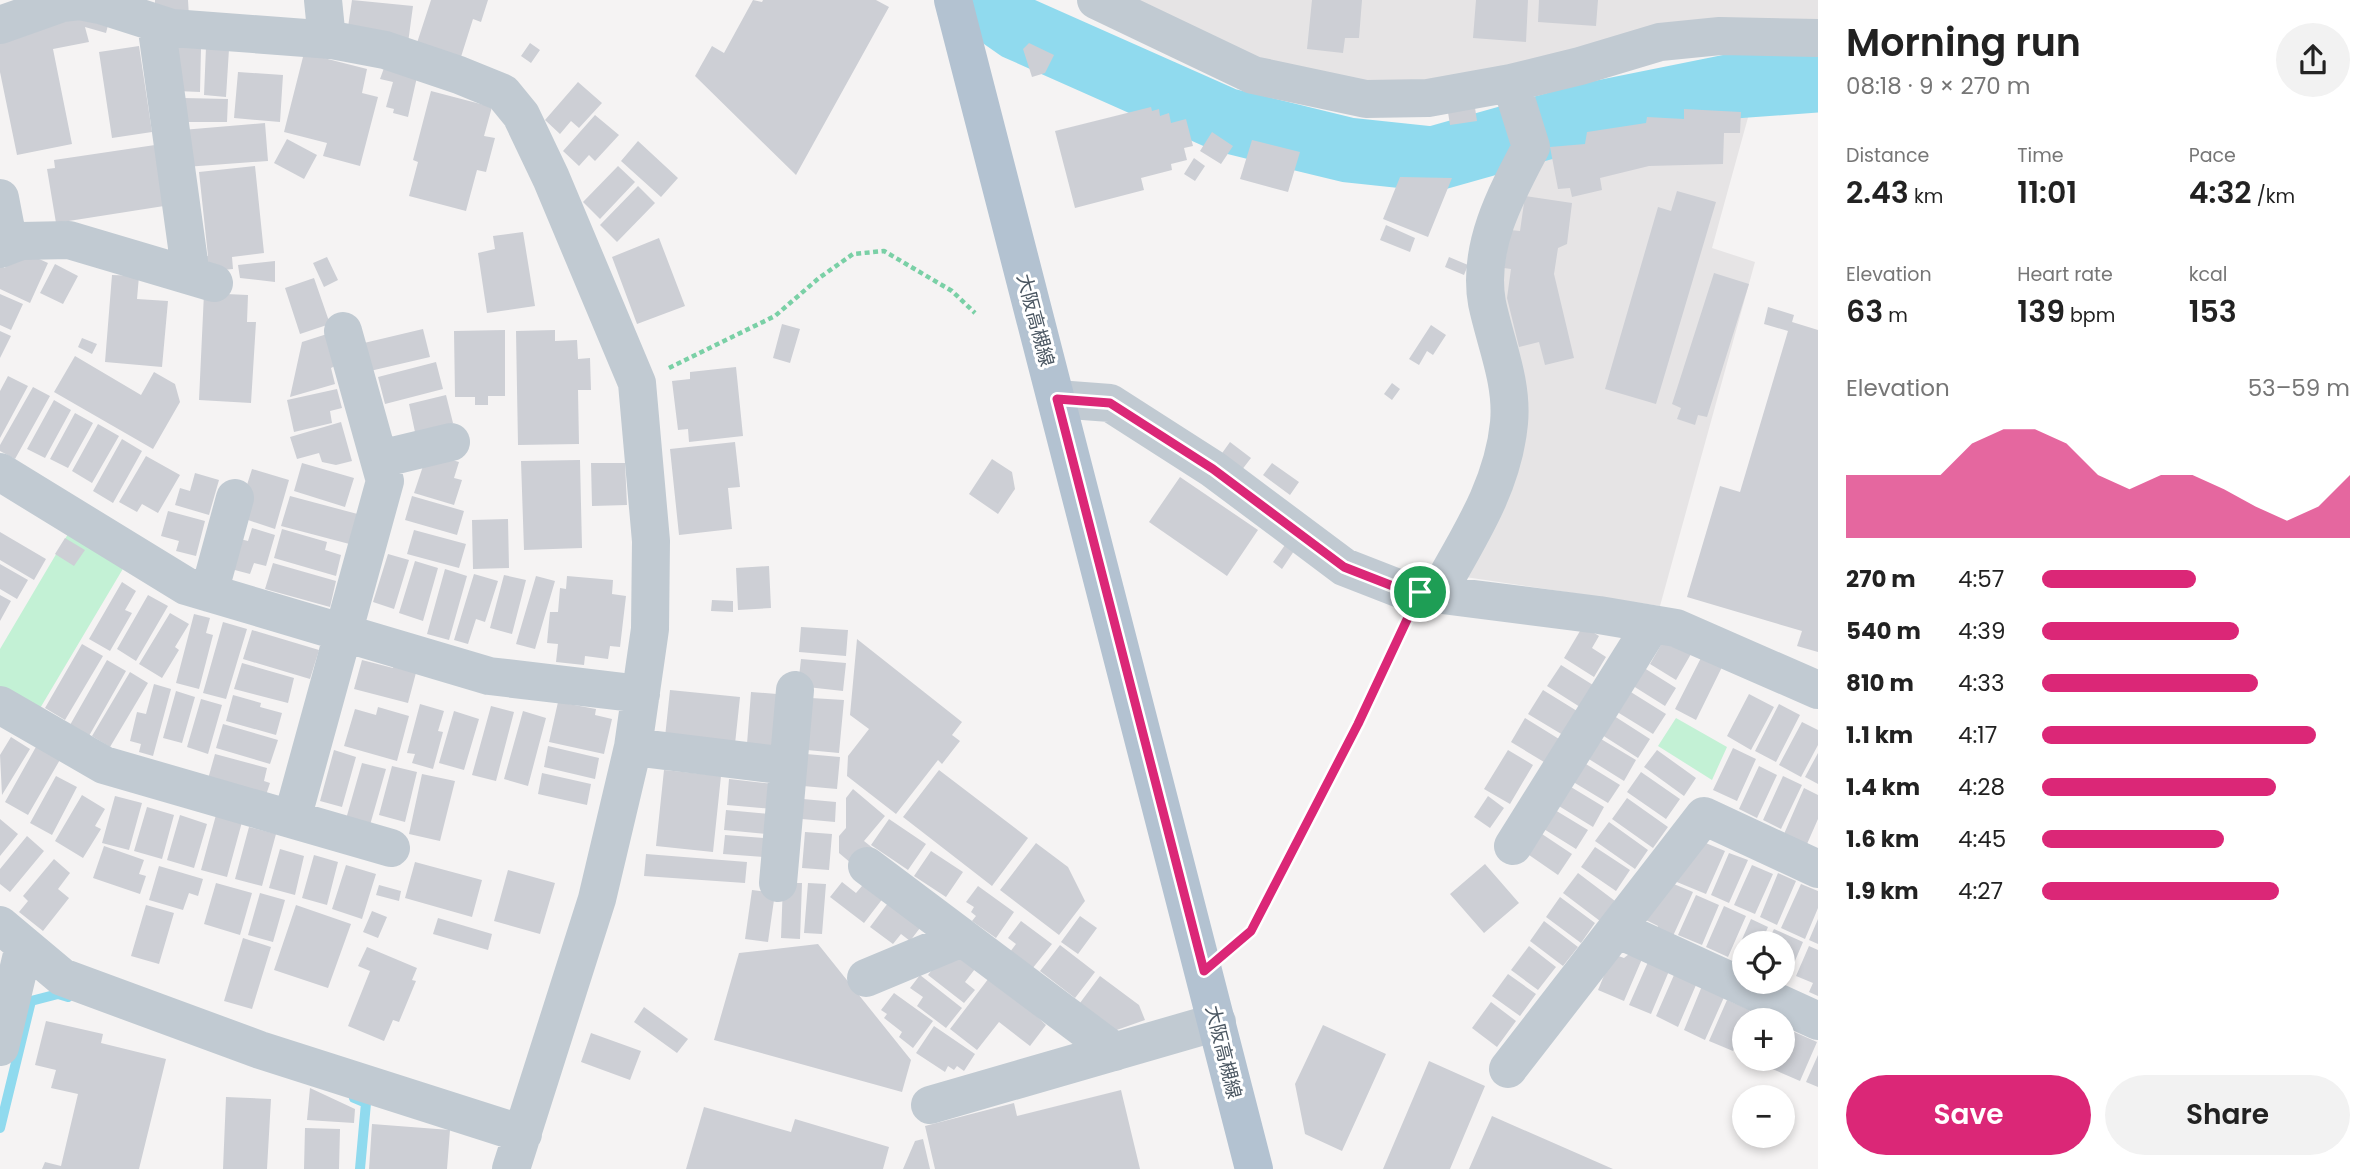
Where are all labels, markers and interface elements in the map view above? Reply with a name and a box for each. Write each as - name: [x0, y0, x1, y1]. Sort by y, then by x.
- text: Morning run: [1846, 16, 2081, 69]
- button: share: [2276, 23, 2350, 97]
- text: 08:18 · 9 × 270 m: [1846, 70, 2031, 102]
- text: Distance: [1846, 142, 1929, 169]
- text: Time: [2017, 142, 2064, 169]
- text: Pace: [2189, 142, 2236, 169]
- text: 2.43: [1846, 171, 1909, 214]
- text: 11:01: [2017, 171, 2077, 214]
- text: 4:32: [2189, 171, 2252, 214]
- text: km: [1909, 183, 1943, 210]
- text: /km: [2252, 183, 2295, 210]
- text: Elevation: [1846, 261, 1932, 288]
- text: Heart rate: [2017, 261, 2113, 288]
- text: kcal: [2189, 261, 2228, 288]
- street label: 大阪高槻線: [1010, 271, 1061, 370]
- text: 63: [1846, 290, 1883, 333]
- text: 139: [2017, 290, 2065, 333]
- text: 153: [2189, 290, 2237, 333]
- text: m: [1883, 302, 1908, 329]
- text: bpm: [2065, 302, 2115, 329]
- text: Elevation: [1846, 372, 1950, 404]
- text: 53–59 m: [2248, 372, 2350, 404]
- pin: [1390, 562, 1450, 622]
- text: 270 m: [1846, 563, 1916, 595]
- text: 4:57: [1958, 563, 2004, 595]
- icon: arrive: [1401, 573, 1439, 611]
- text: 540 m: [1846, 615, 1921, 647]
- text: 4:39: [1958, 615, 2005, 647]
- text: 810 m: [1846, 667, 1914, 699]
- text: 4:33: [1958, 667, 2004, 699]
- text: 1.1 km: [1846, 719, 1913, 751]
- text: 4:17: [1958, 719, 1997, 751]
- text: 1.4 km: [1846, 771, 1920, 803]
- text: 4:28: [1958, 771, 2005, 803]
- text: 1.6 km: [1846, 823, 1919, 855]
- text: 4:45: [1958, 823, 2006, 855]
- text: 1.9 km: [1846, 875, 1919, 907]
- text: 4:27: [1958, 875, 2003, 907]
- map controls: [1732, 931, 1795, 1148]
- button: locate: [1732, 931, 1795, 994]
- street label: 大阪高槻線: [1199, 1003, 1248, 1101]
- button: +: [1732, 1008, 1795, 1071]
- button: Save: [1846, 1075, 2091, 1155]
- button: Share: [2105, 1075, 2350, 1155]
- button: −: [1732, 1085, 1795, 1148]

